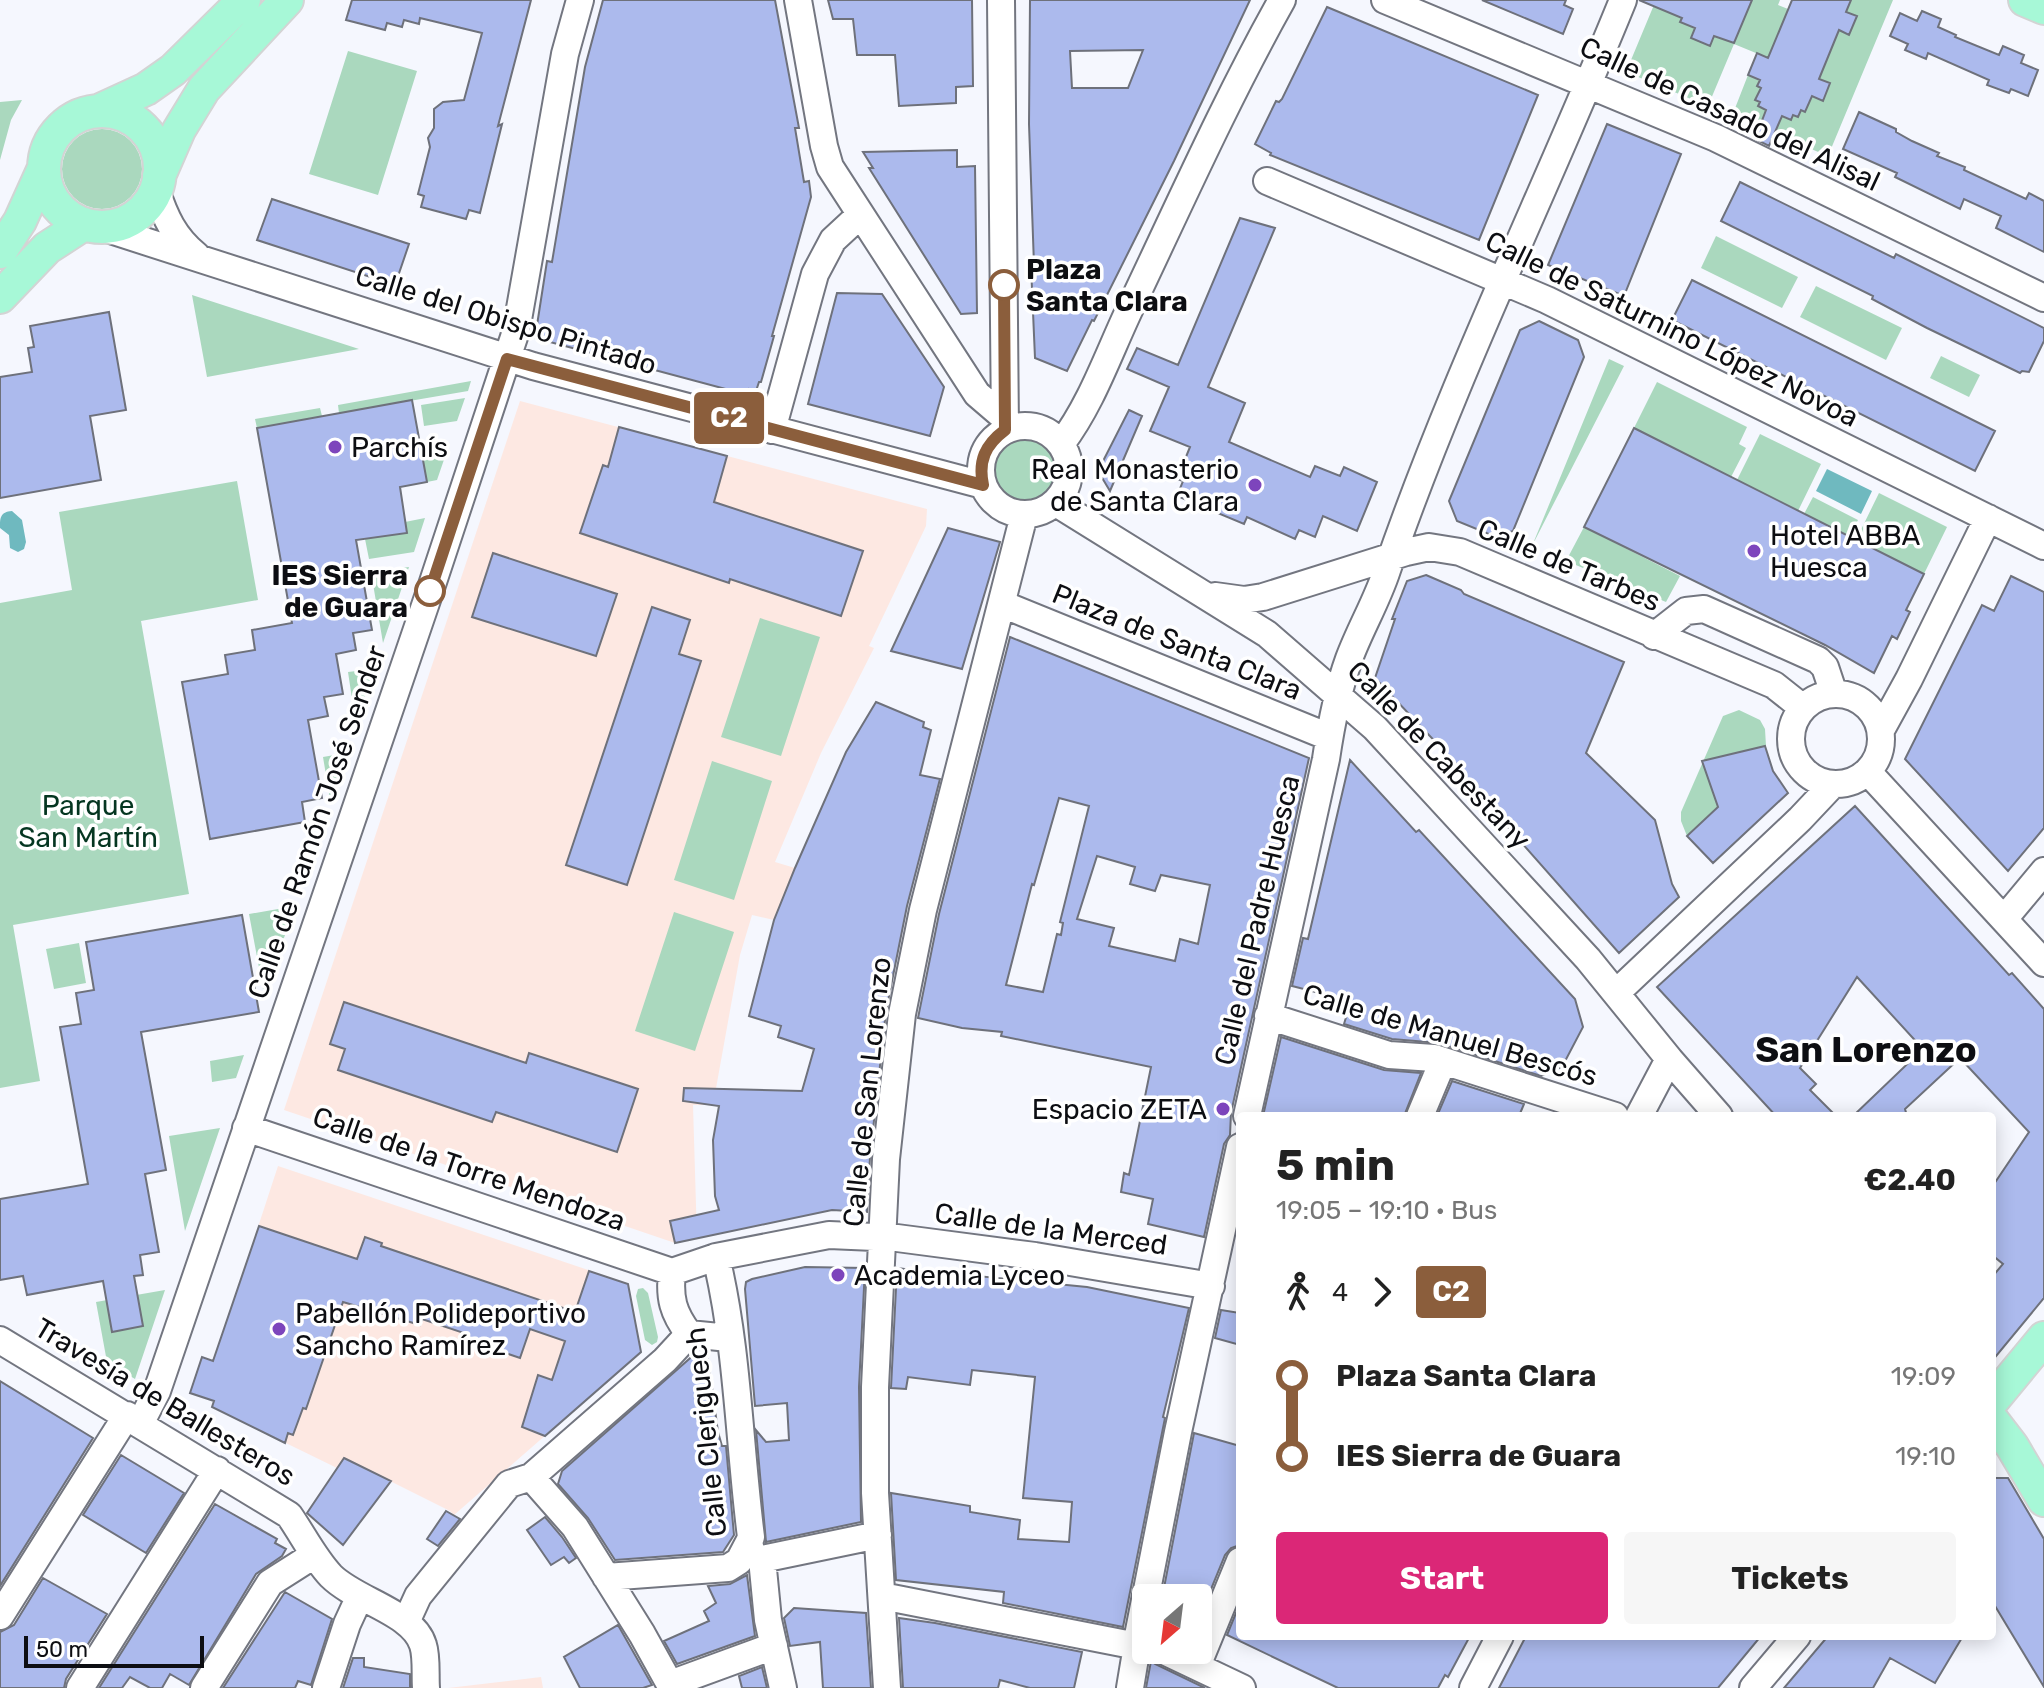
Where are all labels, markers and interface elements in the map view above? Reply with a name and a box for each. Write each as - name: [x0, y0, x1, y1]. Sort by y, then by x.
- street label: Calle de Casado del Alisal: [1575, 30, 1885, 198]
- street label: Calle de Saturnino López Novoa: [1480, 224, 1864, 434]
- place label: Plaza Santa Clara: [1026, 253, 1188, 318]
- street label: Calle del Obispo Pintado: [351, 258, 661, 382]
- marker: Plaza Santa Clara: [989, 270, 1019, 300]
- line badge: C2: [693, 392, 765, 444]
- text: C2: [710, 401, 748, 434]
- place label: Parchís: [351, 431, 448, 464]
- marker: Parchís: [326, 438, 344, 456]
- place label: Real Monasterio de Santa Clara: [1031, 453, 1239, 518]
- marker: Real Monasterio de Santa Clara: [1246, 476, 1264, 494]
- street label: Calle de Tarbes: [1473, 512, 1665, 618]
- place label: Hotel ABBA Huesca: [1770, 519, 1920, 584]
- marker: Hotel ABBA Huesca: [1745, 542, 1763, 560]
- place label: IES Sierra de Guara: [272, 559, 408, 624]
- marker: IES Sierra de Guara: [415, 576, 445, 606]
- street label: Plaza de Santa Clara: [1048, 577, 1306, 707]
- street label: Calle de Ramón José Sender: [241, 641, 393, 1003]
- street label: Calle de Cabestany: [1341, 654, 1537, 856]
- street label: Calle del Padre Huesca: [1208, 772, 1306, 1068]
- park label: Parque San Martín: [18, 789, 158, 854]
- street label: Calle de San Lorenzo: [836, 956, 898, 1228]
- street label: Calle de Manuel Bescós: [1299, 977, 1601, 1093]
- district label: San Lorenzo: [1755, 1028, 1977, 1071]
- place label: Espacio ZETA: [1032, 1093, 1207, 1126]
- street label: Calle de la Torre Mendoza: [308, 1100, 630, 1238]
- marker: Espacio ZETA: [1214, 1100, 1232, 1118]
- text: 5 min: [1276, 1139, 1395, 1191]
- text: €2.40: [1864, 1162, 1956, 1198]
- text: 19:05 – 19:10 · Bus: [1276, 1195, 1497, 1226]
- street label: Calle de la Merced: [933, 1196, 1169, 1262]
- place label: Academia Lyceo: [854, 1259, 1065, 1292]
- marker: Academia Lyceo: [829, 1266, 847, 1284]
- icon: walk: [1276, 1270, 1320, 1314]
- icon: forward: [1360, 1270, 1404, 1314]
- text: C2: [1432, 1275, 1470, 1308]
- text: 4: [1332, 1277, 1348, 1308]
- place label: Pabellón Polideportivo Sancho Ramírez: [295, 1297, 586, 1362]
- street label: Travesía de Ballesteros: [29, 1311, 301, 1493]
- marker: Pabellón Polideportivo Sancho Ramírez: [270, 1320, 288, 1338]
- street label: Calle Cleriguech: [679, 1326, 733, 1538]
- text: Plaza Santa Clara: [1336, 1358, 1596, 1394]
- text: 19:09: [1891, 1361, 1956, 1392]
- text: IES Sierra de Guara: [1336, 1438, 1621, 1474]
- text: 19:10: [1895, 1441, 1956, 1472]
- button: Start: [1276, 1532, 1608, 1624]
- button: Tickets: [1624, 1532, 1956, 1624]
- north arrow: [1132, 1584, 1212, 1664]
- map controls: [1132, 1584, 1212, 1664]
- scale bar: [24, 1632, 204, 1668]
- text: 50 m: [36, 1636, 88, 1663]

